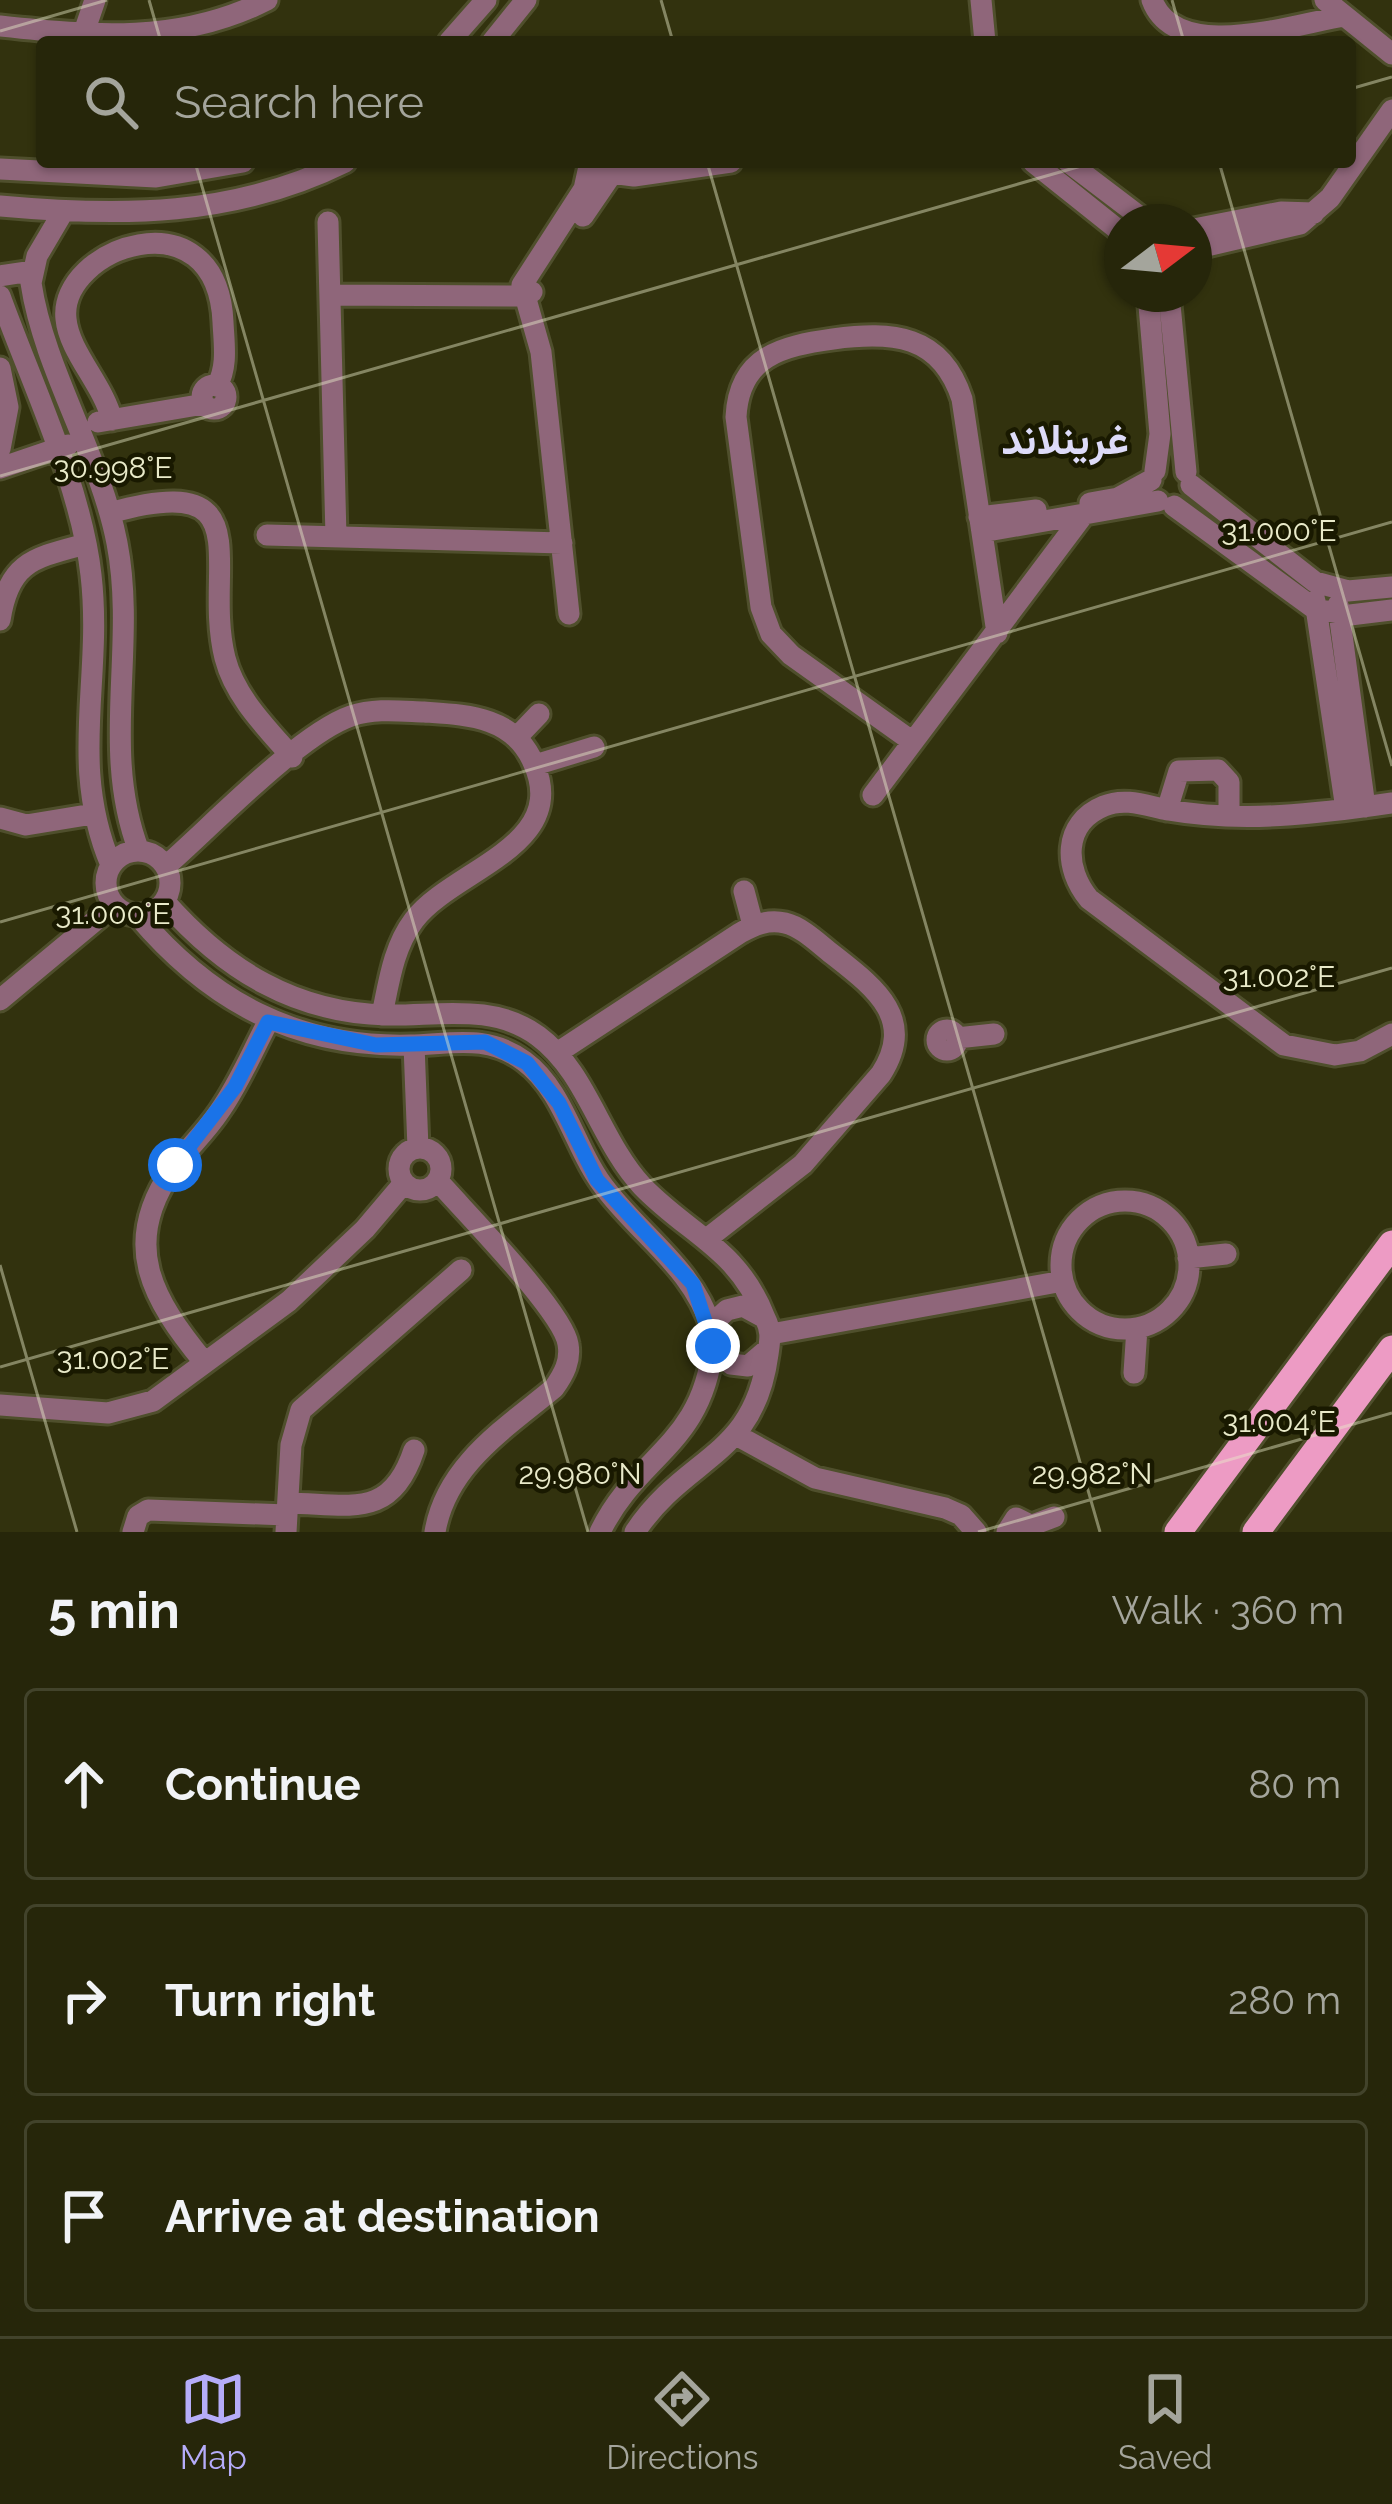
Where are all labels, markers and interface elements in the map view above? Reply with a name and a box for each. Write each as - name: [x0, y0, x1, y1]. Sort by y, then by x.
- search box: [36, 36, 1356, 168]
- icon: search: [78, 69, 144, 135]
- text: Search here: [174, 76, 424, 129]
- north arrow: [1104, 204, 1212, 312]
- district label: غرينلاند: [1001, 415, 1129, 466]
- text: 30.998°E: [53, 450, 173, 485]
- text: 31.000°E: [1221, 513, 1337, 548]
- text: 31.000°E: [55, 896, 171, 931]
- text: 31.002°E: [1223, 959, 1335, 994]
- route start: [148, 1138, 202, 1192]
- route end: [686, 1319, 740, 1373]
- text: 31.002°E: [57, 1341, 169, 1376]
- text: 31.004°E: [1222, 1404, 1336, 1439]
- text: 29.980°N: [518, 1456, 642, 1491]
- text: 29.982°N: [1032, 1456, 1152, 1491]
- text: 5 min: [48, 1580, 180, 1640]
- text: Walk · 360 m: [1111, 1587, 1344, 1633]
- icon: ahead: [51, 1751, 117, 1817]
- text: Continue: [165, 1758, 361, 1811]
- text: 80 m: [1248, 1761, 1341, 1807]
- icon: right: [51, 1967, 117, 2033]
- text: Turn right: [165, 1974, 375, 2027]
- text: 280 m: [1228, 1977, 1341, 2023]
- icon: arrive: [51, 2183, 117, 2249]
- text: Arrive at destination: [165, 2190, 600, 2243]
- tab: Map: [180, 2366, 247, 2477]
- tab: Directions: [606, 2366, 759, 2477]
- tab: Saved: [1118, 2366, 1212, 2477]

